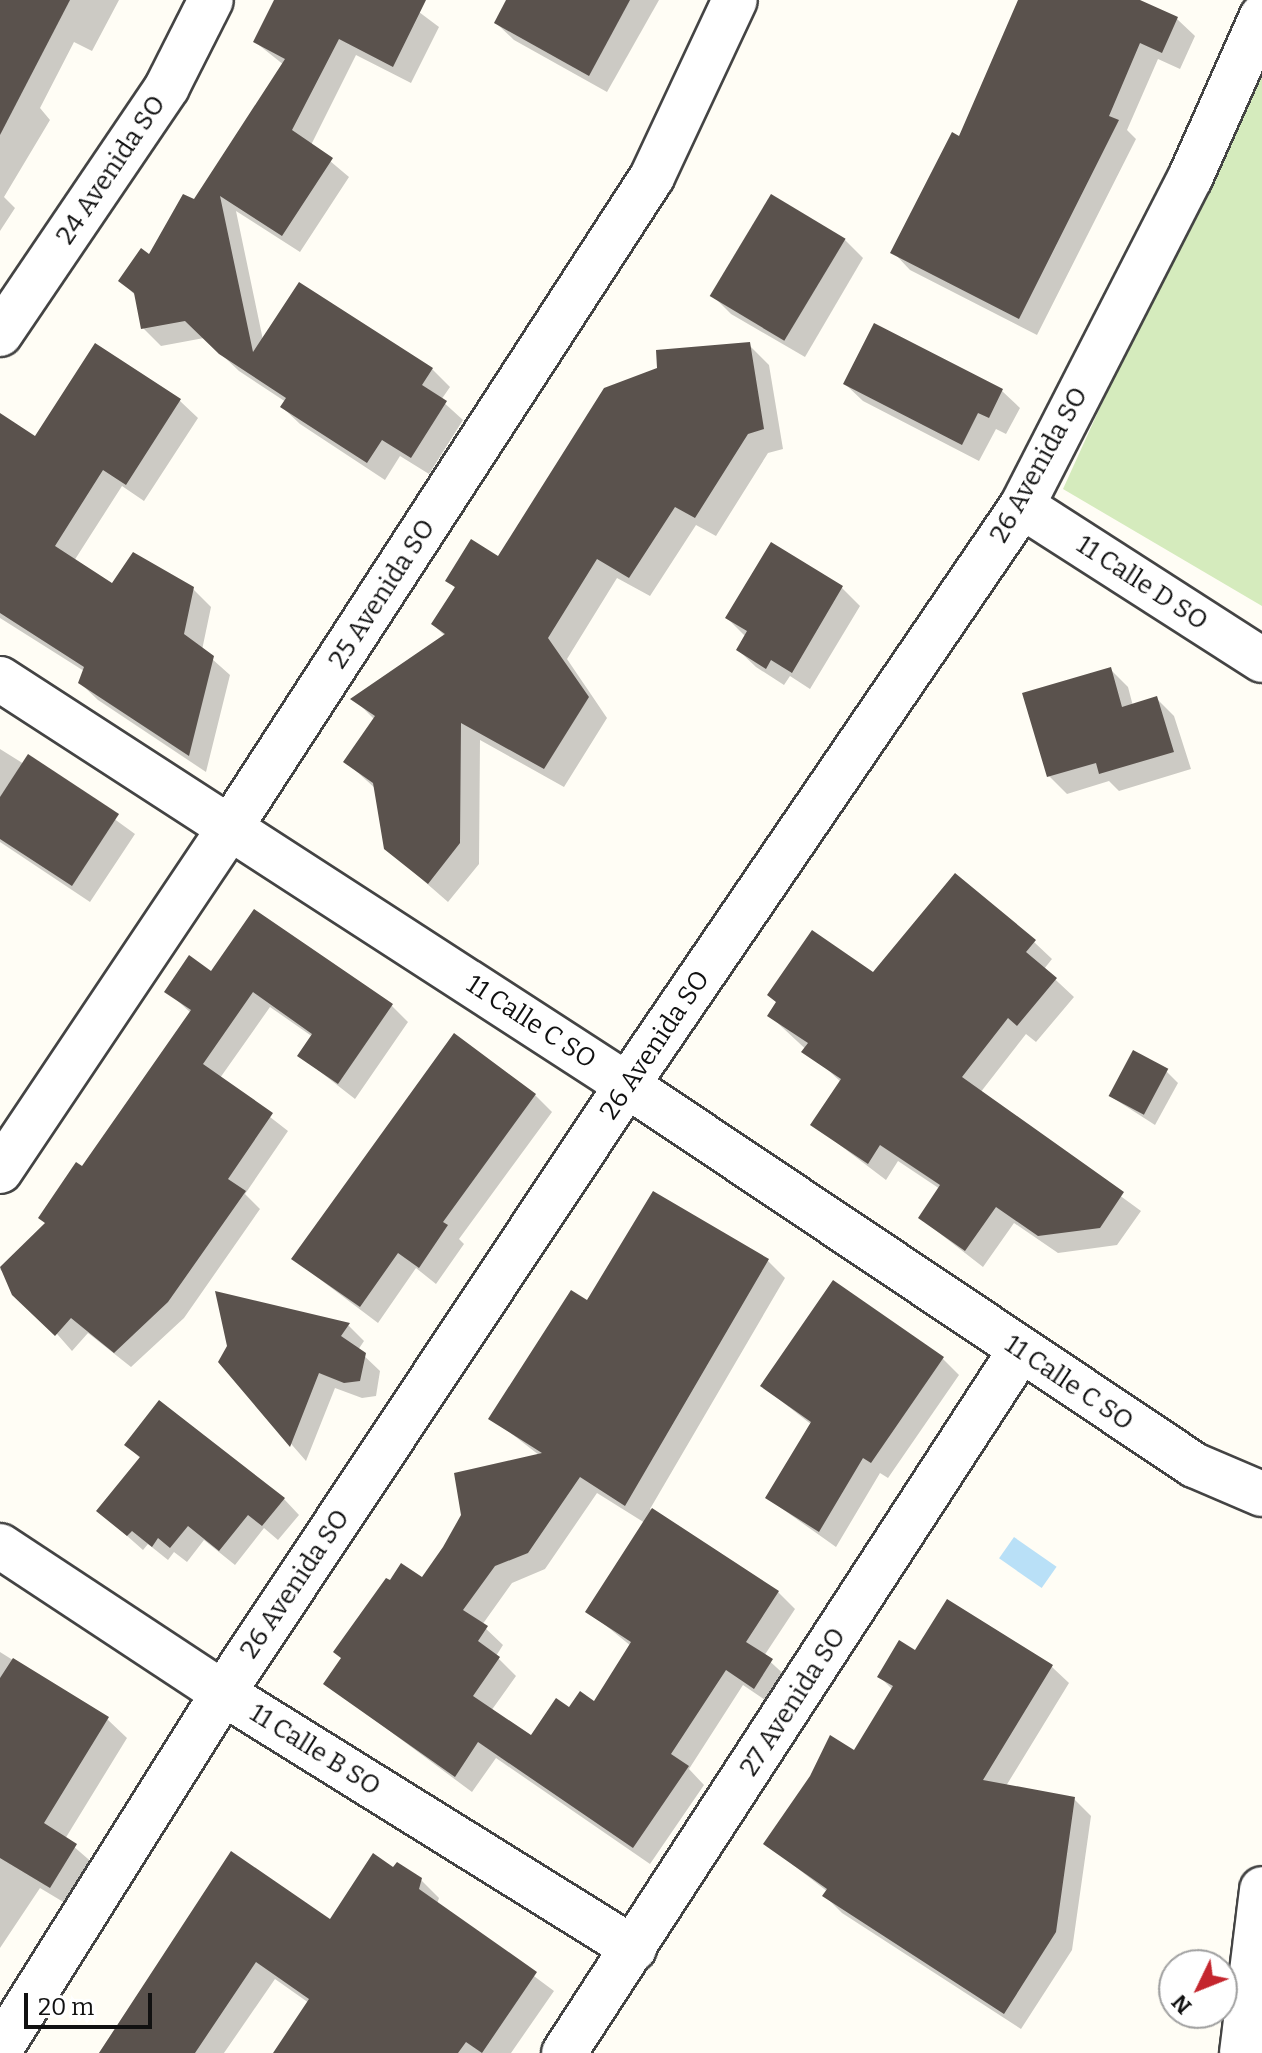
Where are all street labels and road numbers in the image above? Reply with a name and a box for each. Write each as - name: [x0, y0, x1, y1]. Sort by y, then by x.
- street label: 24 Avenida SO: [50, 90, 172, 250]
- street label: 26 Avenida SO: [983, 382, 1095, 548]
- street label: 25 Avenida SO: [322, 514, 442, 674]
- street label: 11 Calle D SO: [1071, 529, 1213, 637]
- street label: 26 Avenida SO: [594, 965, 716, 1125]
- street label: 11 Calle C SO: [460, 969, 602, 1075]
- street label: 11 Calle C SO: [999, 1329, 1139, 1437]
- street label: 26 Avenida SO: [234, 1504, 356, 1664]
- street label: 27 Avenida SO: [734, 1622, 852, 1782]
- street label: 11 Calle B SO: [244, 1698, 386, 1802]

